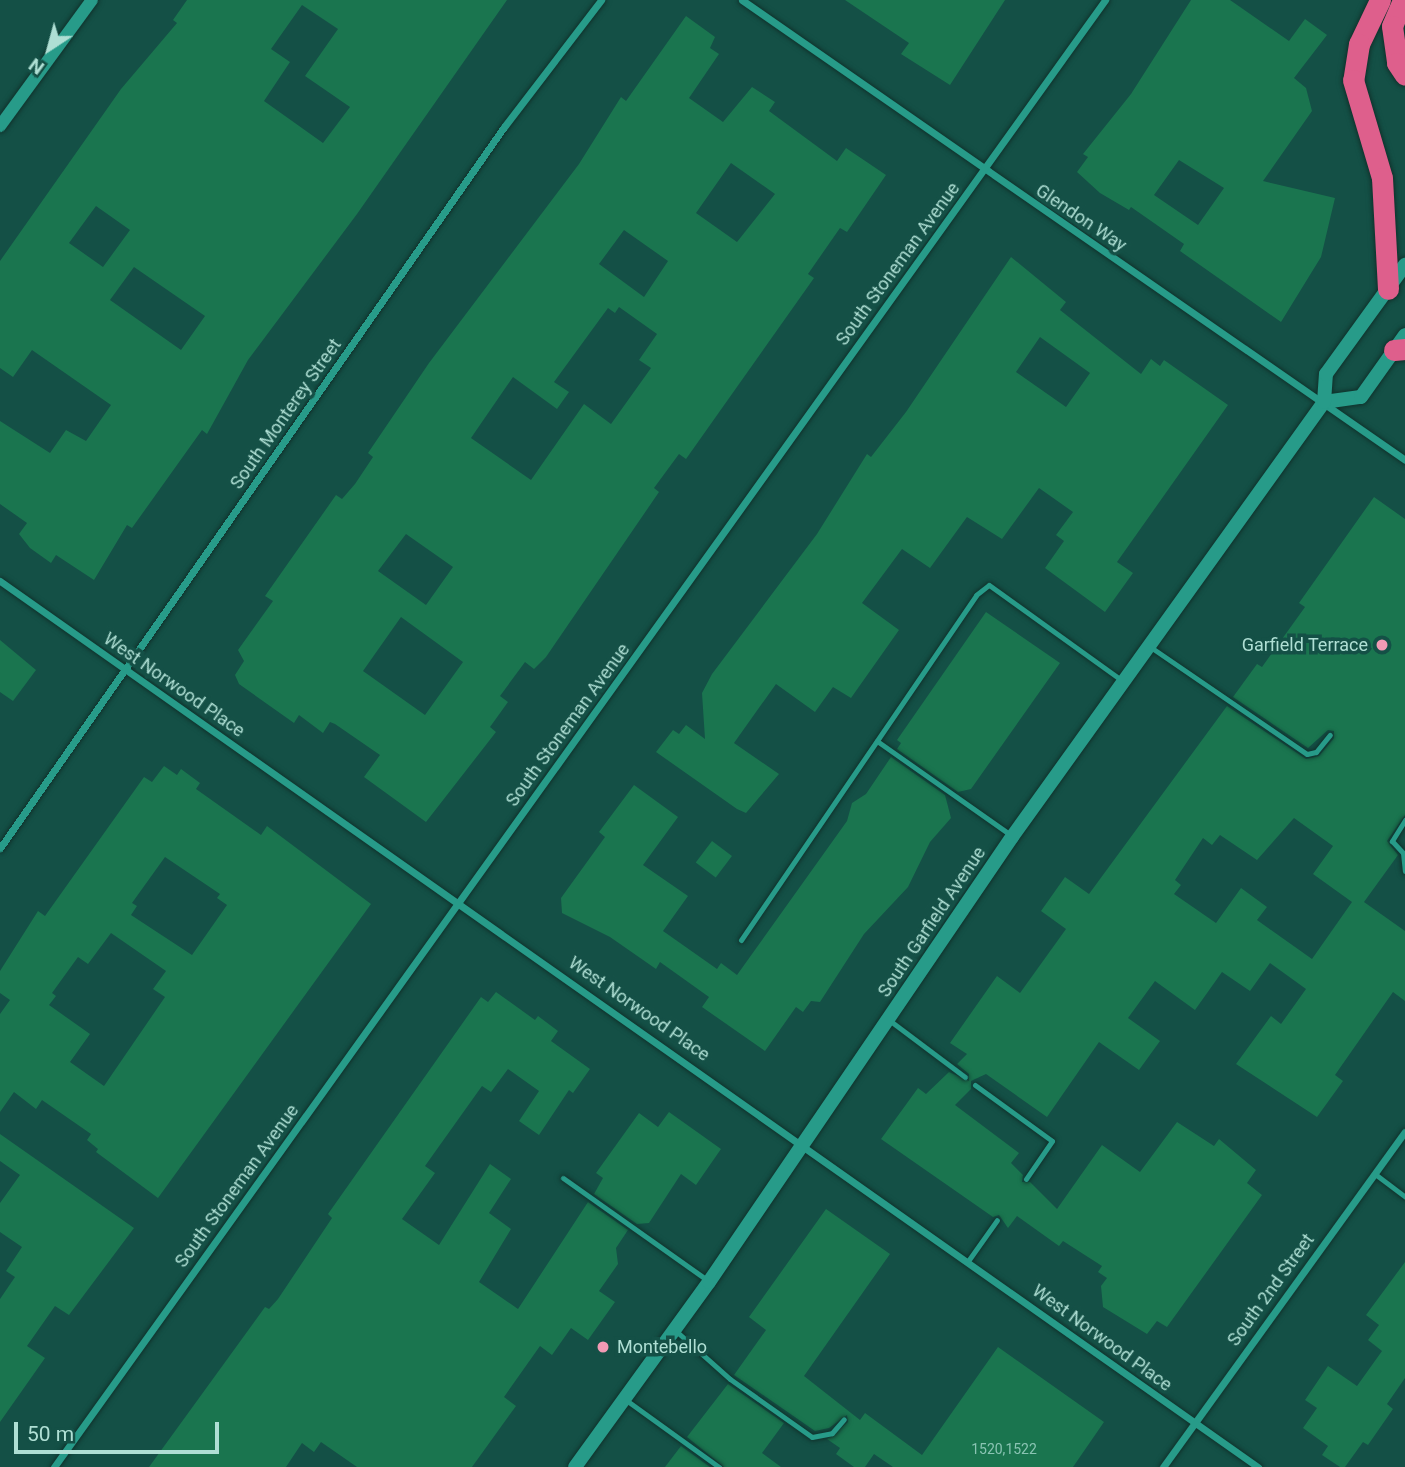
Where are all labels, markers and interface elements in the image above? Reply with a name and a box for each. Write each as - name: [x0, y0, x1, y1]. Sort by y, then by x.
- north arrow: [14, 14, 84, 84]
- text: N: [24, 53, 49, 80]
- street label: South Stoneman Avenue: [832, 178, 964, 350]
- street label: Glendon Way: [1032, 180, 1130, 256]
- street label: South Monterey Street: [226, 335, 346, 493]
- street label: West Norwood Place: [99, 628, 249, 742]
- place label: Garfield Terrace: [1241, 634, 1368, 656]
- marker: Garfield Terrace: [1374, 637, 1390, 653]
- street label: South Stoneman Avenue: [502, 639, 634, 811]
- street label: South Garfield Avenue: [874, 843, 990, 1001]
- street label: West Norwood Place: [564, 952, 714, 1066]
- street label: South Stoneman Avenue: [171, 1100, 303, 1272]
- street label: South 2nd Street: [1223, 1230, 1319, 1350]
- street label: West Norwood Place: [1028, 1280, 1176, 1396]
- place label: Montebello: [617, 1336, 707, 1358]
- marker: Montebello: [595, 1339, 611, 1355]
- scale bar: [18, 1408, 222, 1452]
- text: 50 m: [27, 1422, 74, 1446]
- house number: 1520,1522: [971, 1441, 1037, 1457]

